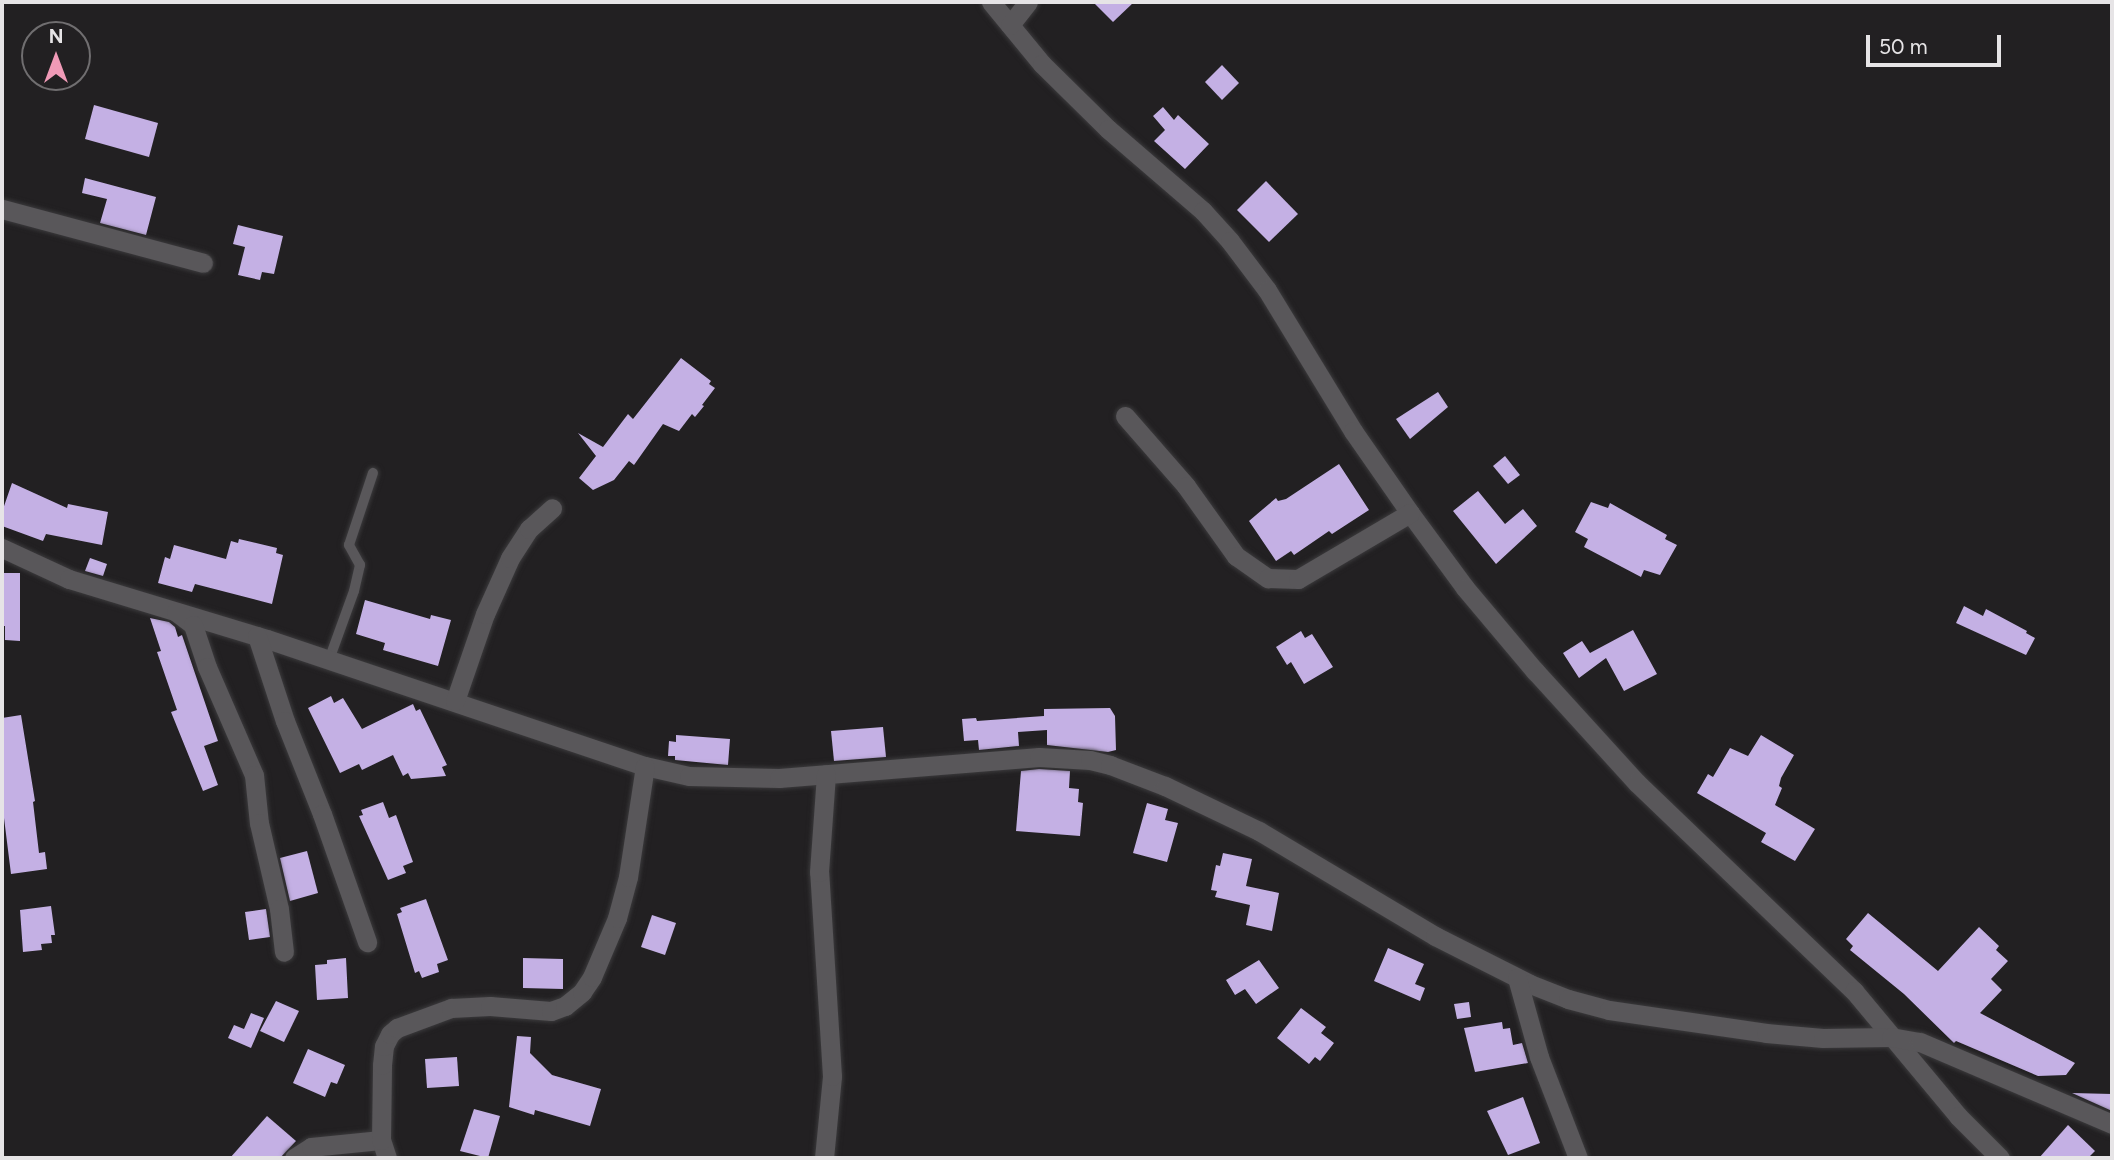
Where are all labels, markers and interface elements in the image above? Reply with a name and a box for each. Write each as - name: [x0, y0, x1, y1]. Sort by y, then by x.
- north arrow: [21, 21, 91, 91]
- scale bar: [1869, 21, 2004, 65]
- text: N: [49, 25, 63, 48]
- text: 50 m: [1879, 34, 1928, 59]

